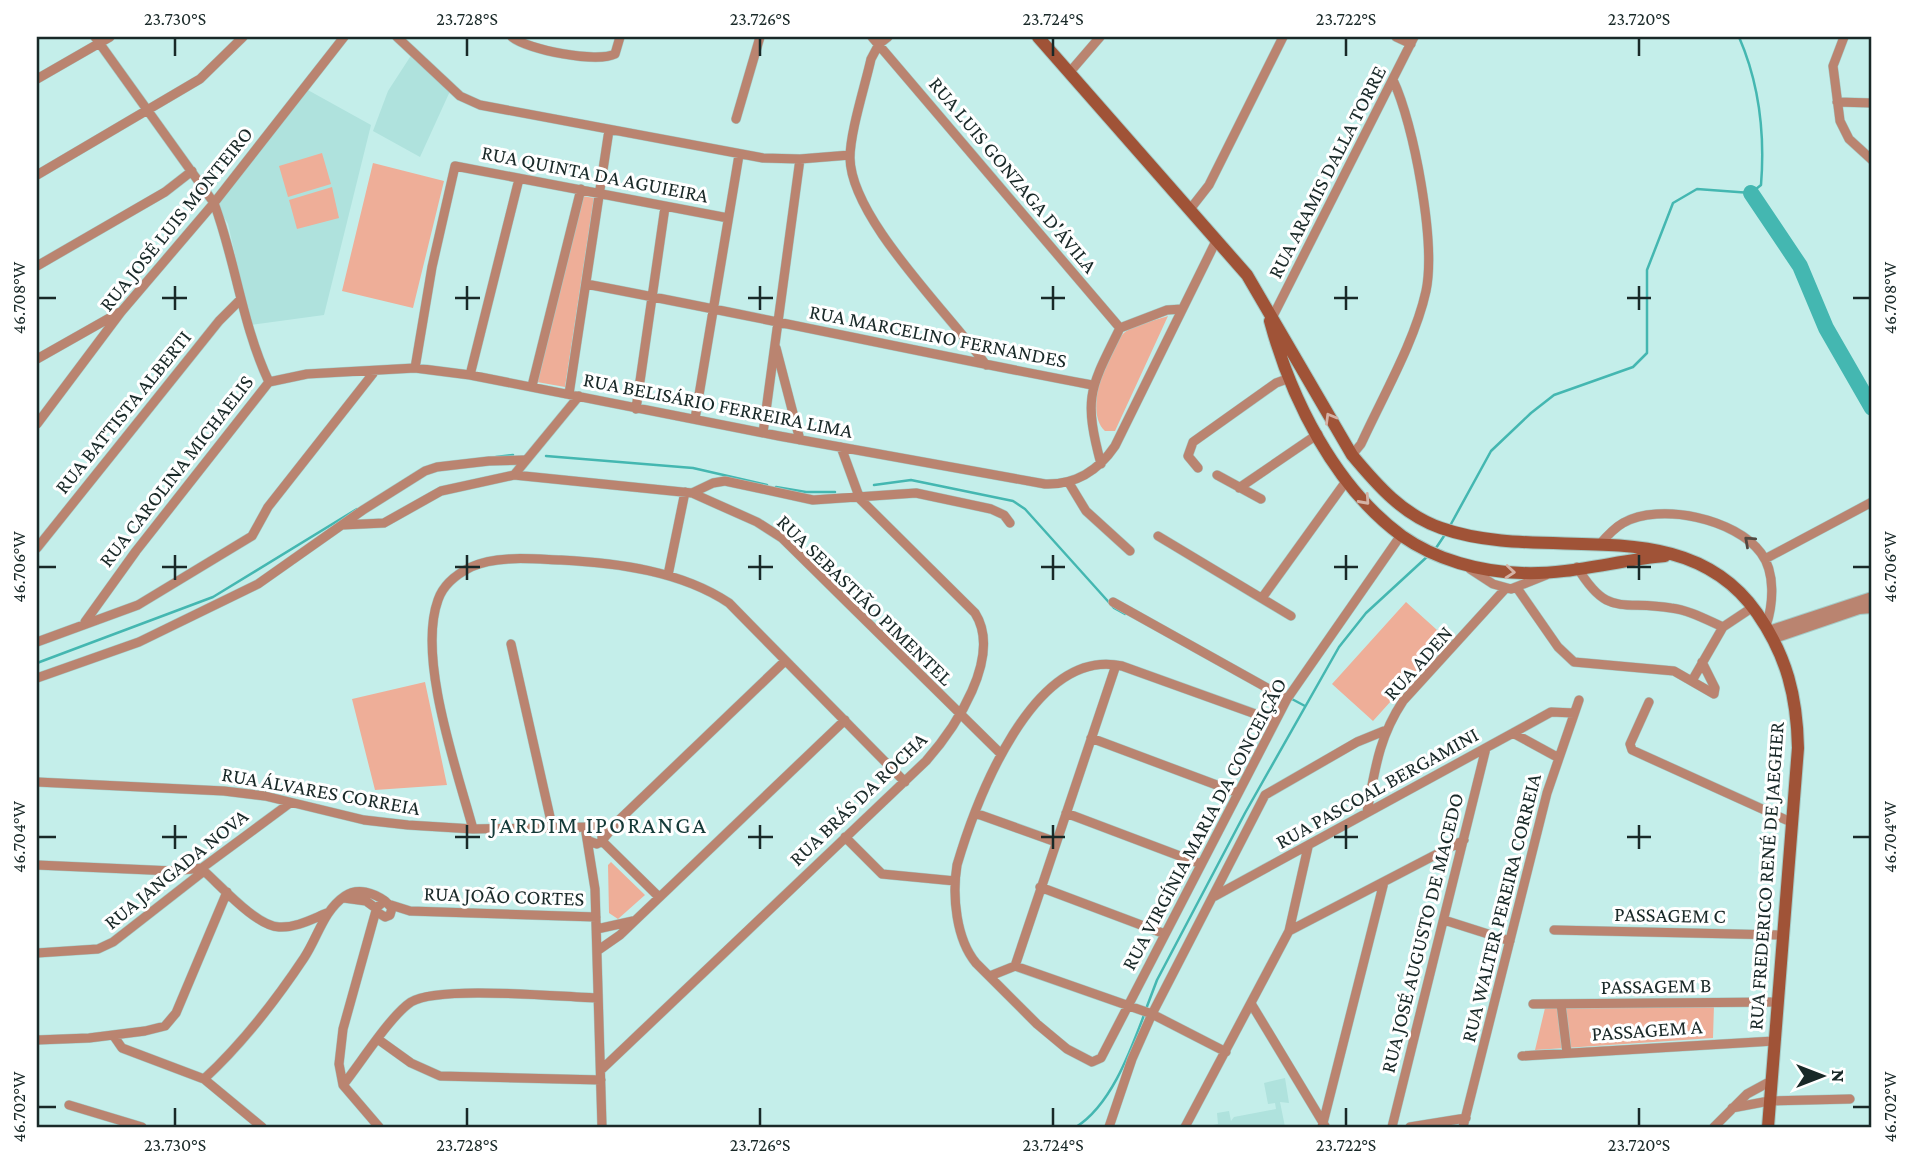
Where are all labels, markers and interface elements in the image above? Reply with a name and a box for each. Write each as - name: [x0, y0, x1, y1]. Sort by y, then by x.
- text: 23.730°S: [144, 9, 206, 29]
- text: 23.728°S: [436, 9, 498, 29]
- text: 23.726°S: [730, 9, 790, 29]
- text: 23.724°S: [1022, 9, 1084, 29]
- text: 23.722°S: [1316, 9, 1376, 29]
- text: 23.720°S: [1608, 9, 1670, 29]
- street label: RUA ARAMIS DALLA TORRE: [1263, 62, 1391, 282]
- street label: RUA LUIS GONZAGA D'ÁVILA: [924, 72, 1102, 278]
- street label: RUA JOSÉ LUIS MONTEIRO: [94, 122, 258, 316]
- street label: RUA QUINTA DA AGUIEIRA: [480, 140, 711, 208]
- text: 46.708°W: [9, 261, 29, 334]
- text: 46.708°W: [1880, 261, 1900, 334]
- street label: RUA MARCELINO FERNANDES: [807, 299, 1069, 373]
- street label: RUA BATTISTA ALBERTI: [50, 326, 196, 498]
- street label: RUA BELISÁRIO FERREIRA LIMA: [581, 367, 855, 443]
- street label: RUA CAROLINA MICHAELIS: [94, 370, 258, 572]
- one-way arrow: [1325, 413, 1338, 426]
- one-way arrow: [1357, 492, 1369, 505]
- street label: RUA SEBASTIÃO PIMENTEL: [772, 510, 958, 691]
- text: 46.706°W: [9, 531, 29, 603]
- text: 46.706°W: [1880, 531, 1900, 603]
- one-way arrow: [1744, 537, 1757, 549]
- one-way arrow: [1505, 564, 1516, 579]
- street label: RUA ADEN: [1378, 621, 1458, 705]
- street label: RUA VIRGÍNIA MARIA DA CONCEIÇÃO: [1117, 674, 1291, 974]
- street label: RUA FREDERICO RENÉ DE JAEGHER: [1743, 721, 1789, 1031]
- street label: RUA PASCOAL BERGAMINI: [1271, 722, 1483, 854]
- street label: RUA BRÁS DA ROCHA: [784, 727, 932, 871]
- street label: RUA ÁLVARES CORREIA: [220, 762, 422, 820]
- street label: RUA WALTER PEREIRA CORREIA: [1456, 771, 1546, 1045]
- street label: RUA JOSÉ AUGUSTO DE MACEDO: [1376, 791, 1468, 1075]
- text: 46.704°W: [9, 801, 29, 873]
- text: 46.704°W: [1880, 801, 1900, 873]
- street label: RUA JANGADA NOVA: [99, 804, 253, 934]
- district label: JARDIM IPORANGA: [488, 811, 708, 838]
- street label: RUA JOÃO CORTES: [423, 881, 585, 911]
- street label: PASSAGEM C: [1614, 902, 1726, 928]
- street label: PASSAGEM B: [1600, 973, 1712, 999]
- street label: PASSAGEM A: [1591, 1014, 1703, 1046]
- north arrow: [1786, 1042, 1856, 1112]
- text: N: [1828, 1070, 1849, 1083]
- text: 46.702°W: [9, 1071, 29, 1143]
- text: 46.702°W: [1880, 1071, 1900, 1143]
- text: 23.730°S: [144, 1135, 206, 1155]
- text: 23.728°S: [436, 1135, 498, 1155]
- text: 23.726°S: [730, 1135, 790, 1155]
- text: 23.724°S: [1022, 1135, 1084, 1155]
- text: 23.722°S: [1316, 1135, 1376, 1155]
- text: 23.720°S: [1608, 1135, 1670, 1155]

